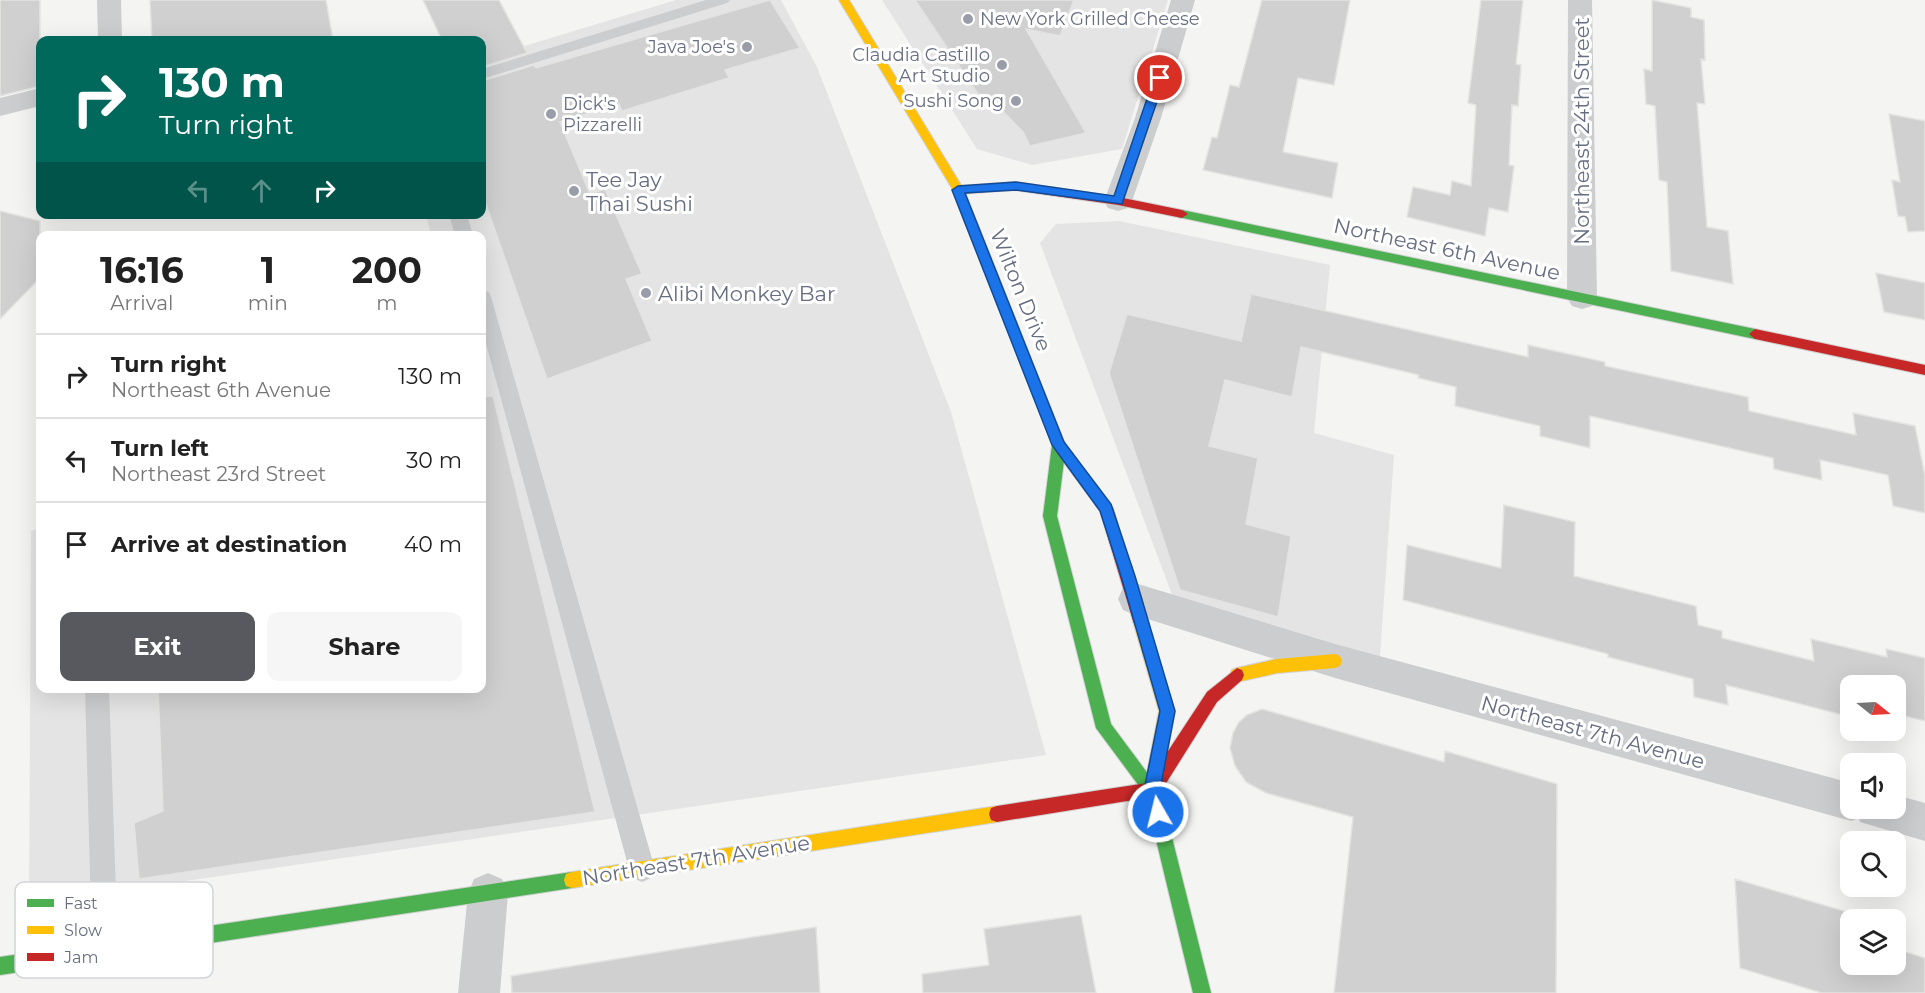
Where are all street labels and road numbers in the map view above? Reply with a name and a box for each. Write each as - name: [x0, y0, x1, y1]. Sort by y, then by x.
- street label: Northeast 24th Street: [1569, 17, 1594, 245]
- street label: Northeast 6th Avenue: [1331, 213, 1563, 285]
- street label: Wilton Drive: [985, 225, 1057, 355]
- street label: Northeast 7th Avenue: [1479, 690, 1707, 774]
- street label: Northeast 7th Avenue: [580, 830, 812, 890]

